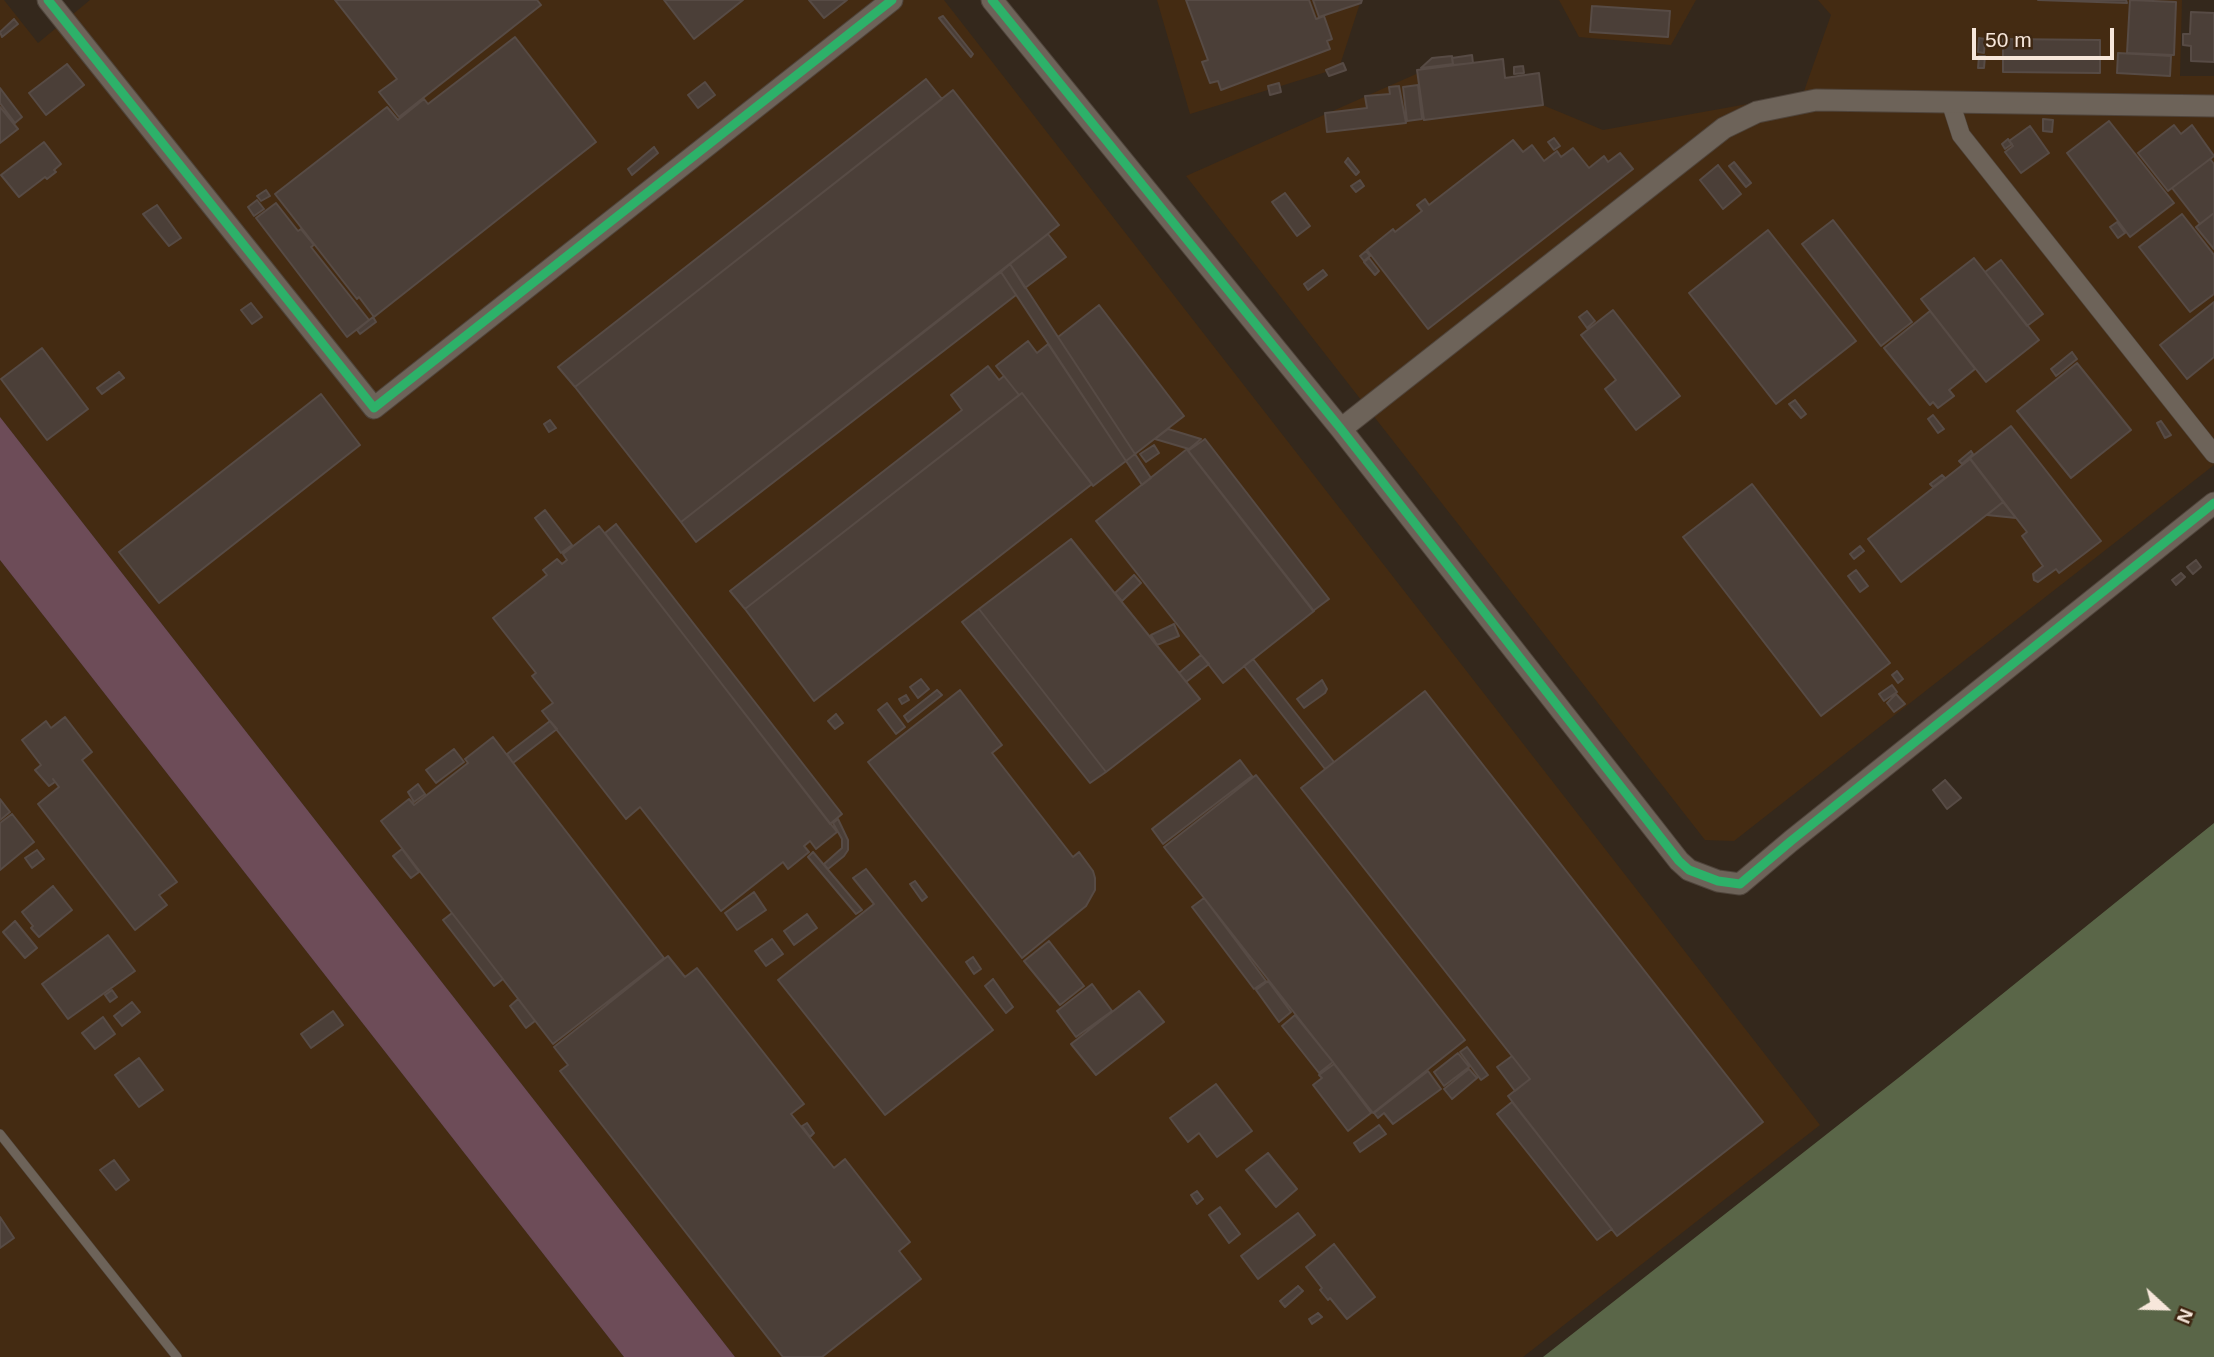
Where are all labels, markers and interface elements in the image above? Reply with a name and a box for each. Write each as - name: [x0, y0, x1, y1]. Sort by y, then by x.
- scale bar: [1976, 14, 2118, 58]
- text: 50 m: [1985, 28, 2032, 51]
- north arrow: [2130, 1273, 2200, 1343]
- text: N: [2173, 1306, 2197, 1326]

